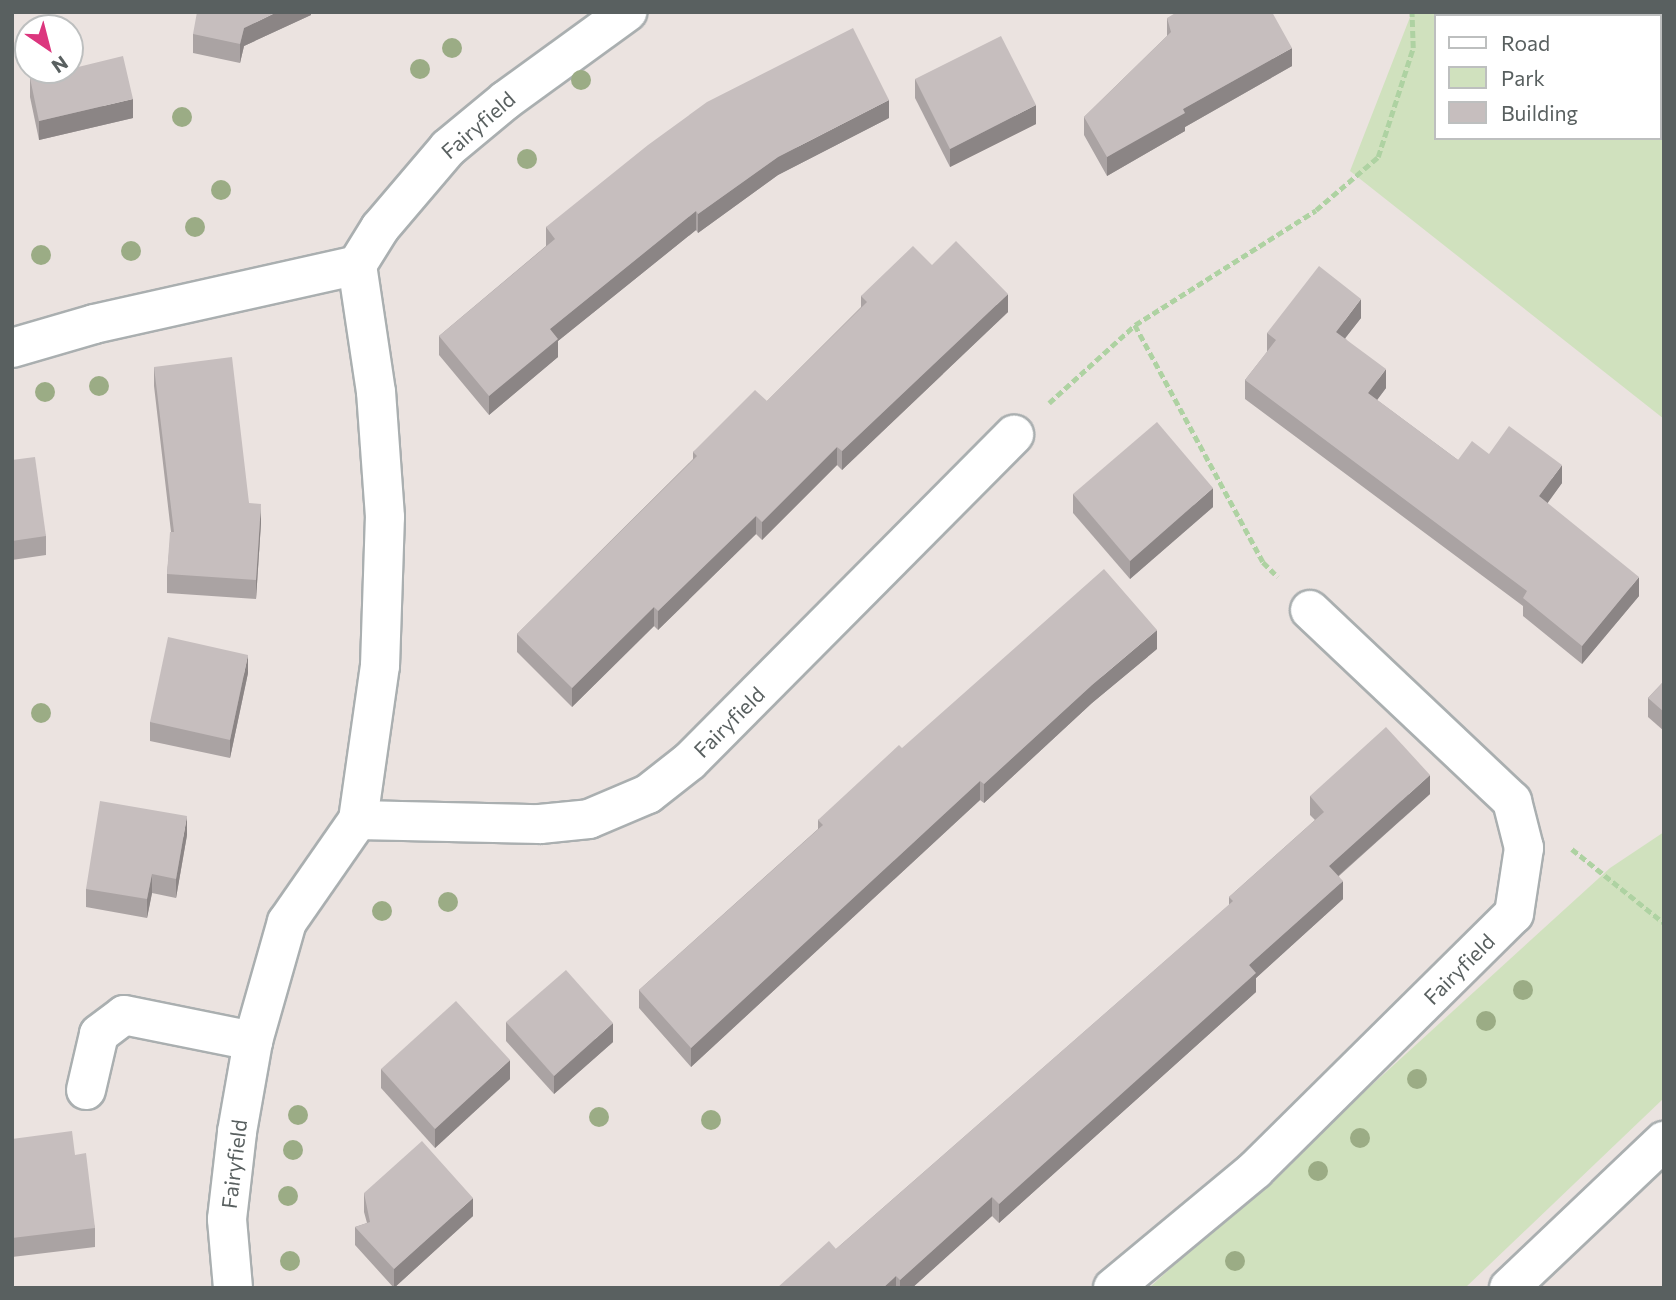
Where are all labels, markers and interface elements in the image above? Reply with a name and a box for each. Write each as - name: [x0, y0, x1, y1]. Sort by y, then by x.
- north arrow: [14, 14, 84, 84]
- legend: [1434, 14, 1662, 140]
- text: Road: [1501, 30, 1550, 55]
- text: N: [48, 51, 73, 78]
- text: Park: [1501, 65, 1545, 90]
- street label: Fairyfield: [436, 86, 520, 164]
- text: Building: [1501, 100, 1578, 125]
- street label: Fairyfield: [688, 681, 770, 763]
- street label: Fairyfield: [1418, 928, 1500, 1010]
- street label: Fairyfield: [216, 1118, 252, 1210]

